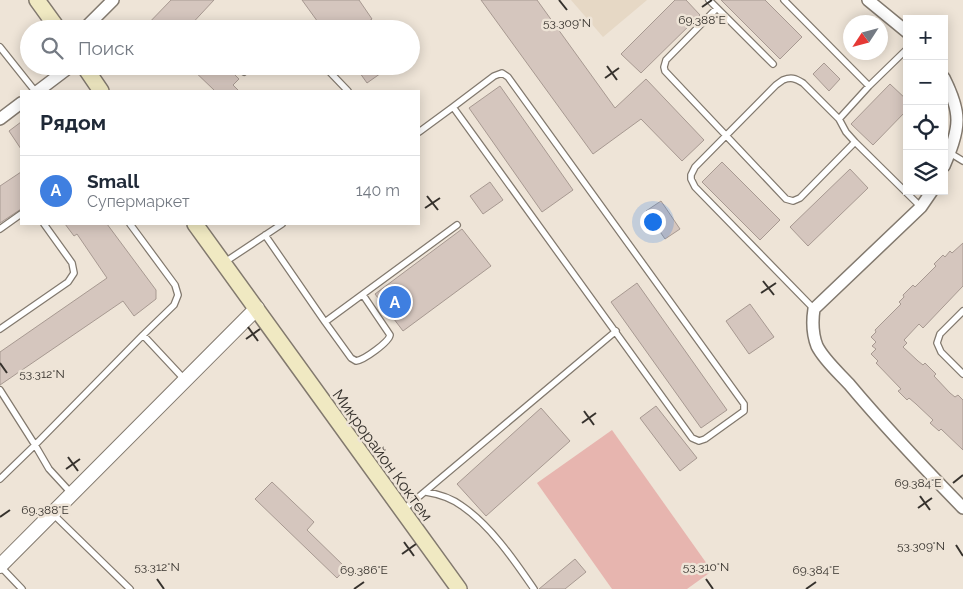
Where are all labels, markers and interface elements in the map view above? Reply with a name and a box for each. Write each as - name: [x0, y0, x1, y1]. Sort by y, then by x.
- text: 69.388°E: [678, 13, 726, 27]
- north arrow: [843, 15, 888, 60]
- map controls: [903, 15, 948, 195]
- button: +: [903, 15, 948, 60]
- text: 53.309°N: [543, 16, 591, 30]
- search box: [20, 20, 420, 75]
- icon: search: [38, 34, 66, 62]
- text: Поиск: [78, 37, 134, 59]
- button: −: [903, 60, 948, 105]
- button: locate: [903, 105, 948, 150]
- text: Рядом: [40, 110, 106, 135]
- button: layers: [903, 150, 948, 195]
- text: Small: [87, 170, 139, 192]
- text: A: [51, 181, 61, 200]
- text: 140 m: [356, 181, 400, 200]
- text: Супермаркет: [87, 192, 190, 211]
- your location: [640, 209, 666, 235]
- pin: A: [379, 283, 411, 321]
- text: 53.312°N: [19, 367, 65, 381]
- street label: Микрорайон Коктем: [328, 386, 437, 525]
- text: 69.384°E: [895, 476, 941, 490]
- text: 69.388°E: [21, 503, 69, 517]
- text: 53.309°N: [897, 539, 945, 553]
- text: 53.312°N: [134, 560, 180, 574]
- text: 53.310°N: [683, 560, 729, 574]
- text: 69.386°E: [340, 563, 388, 577]
- text: 69.384°E: [793, 563, 839, 577]

